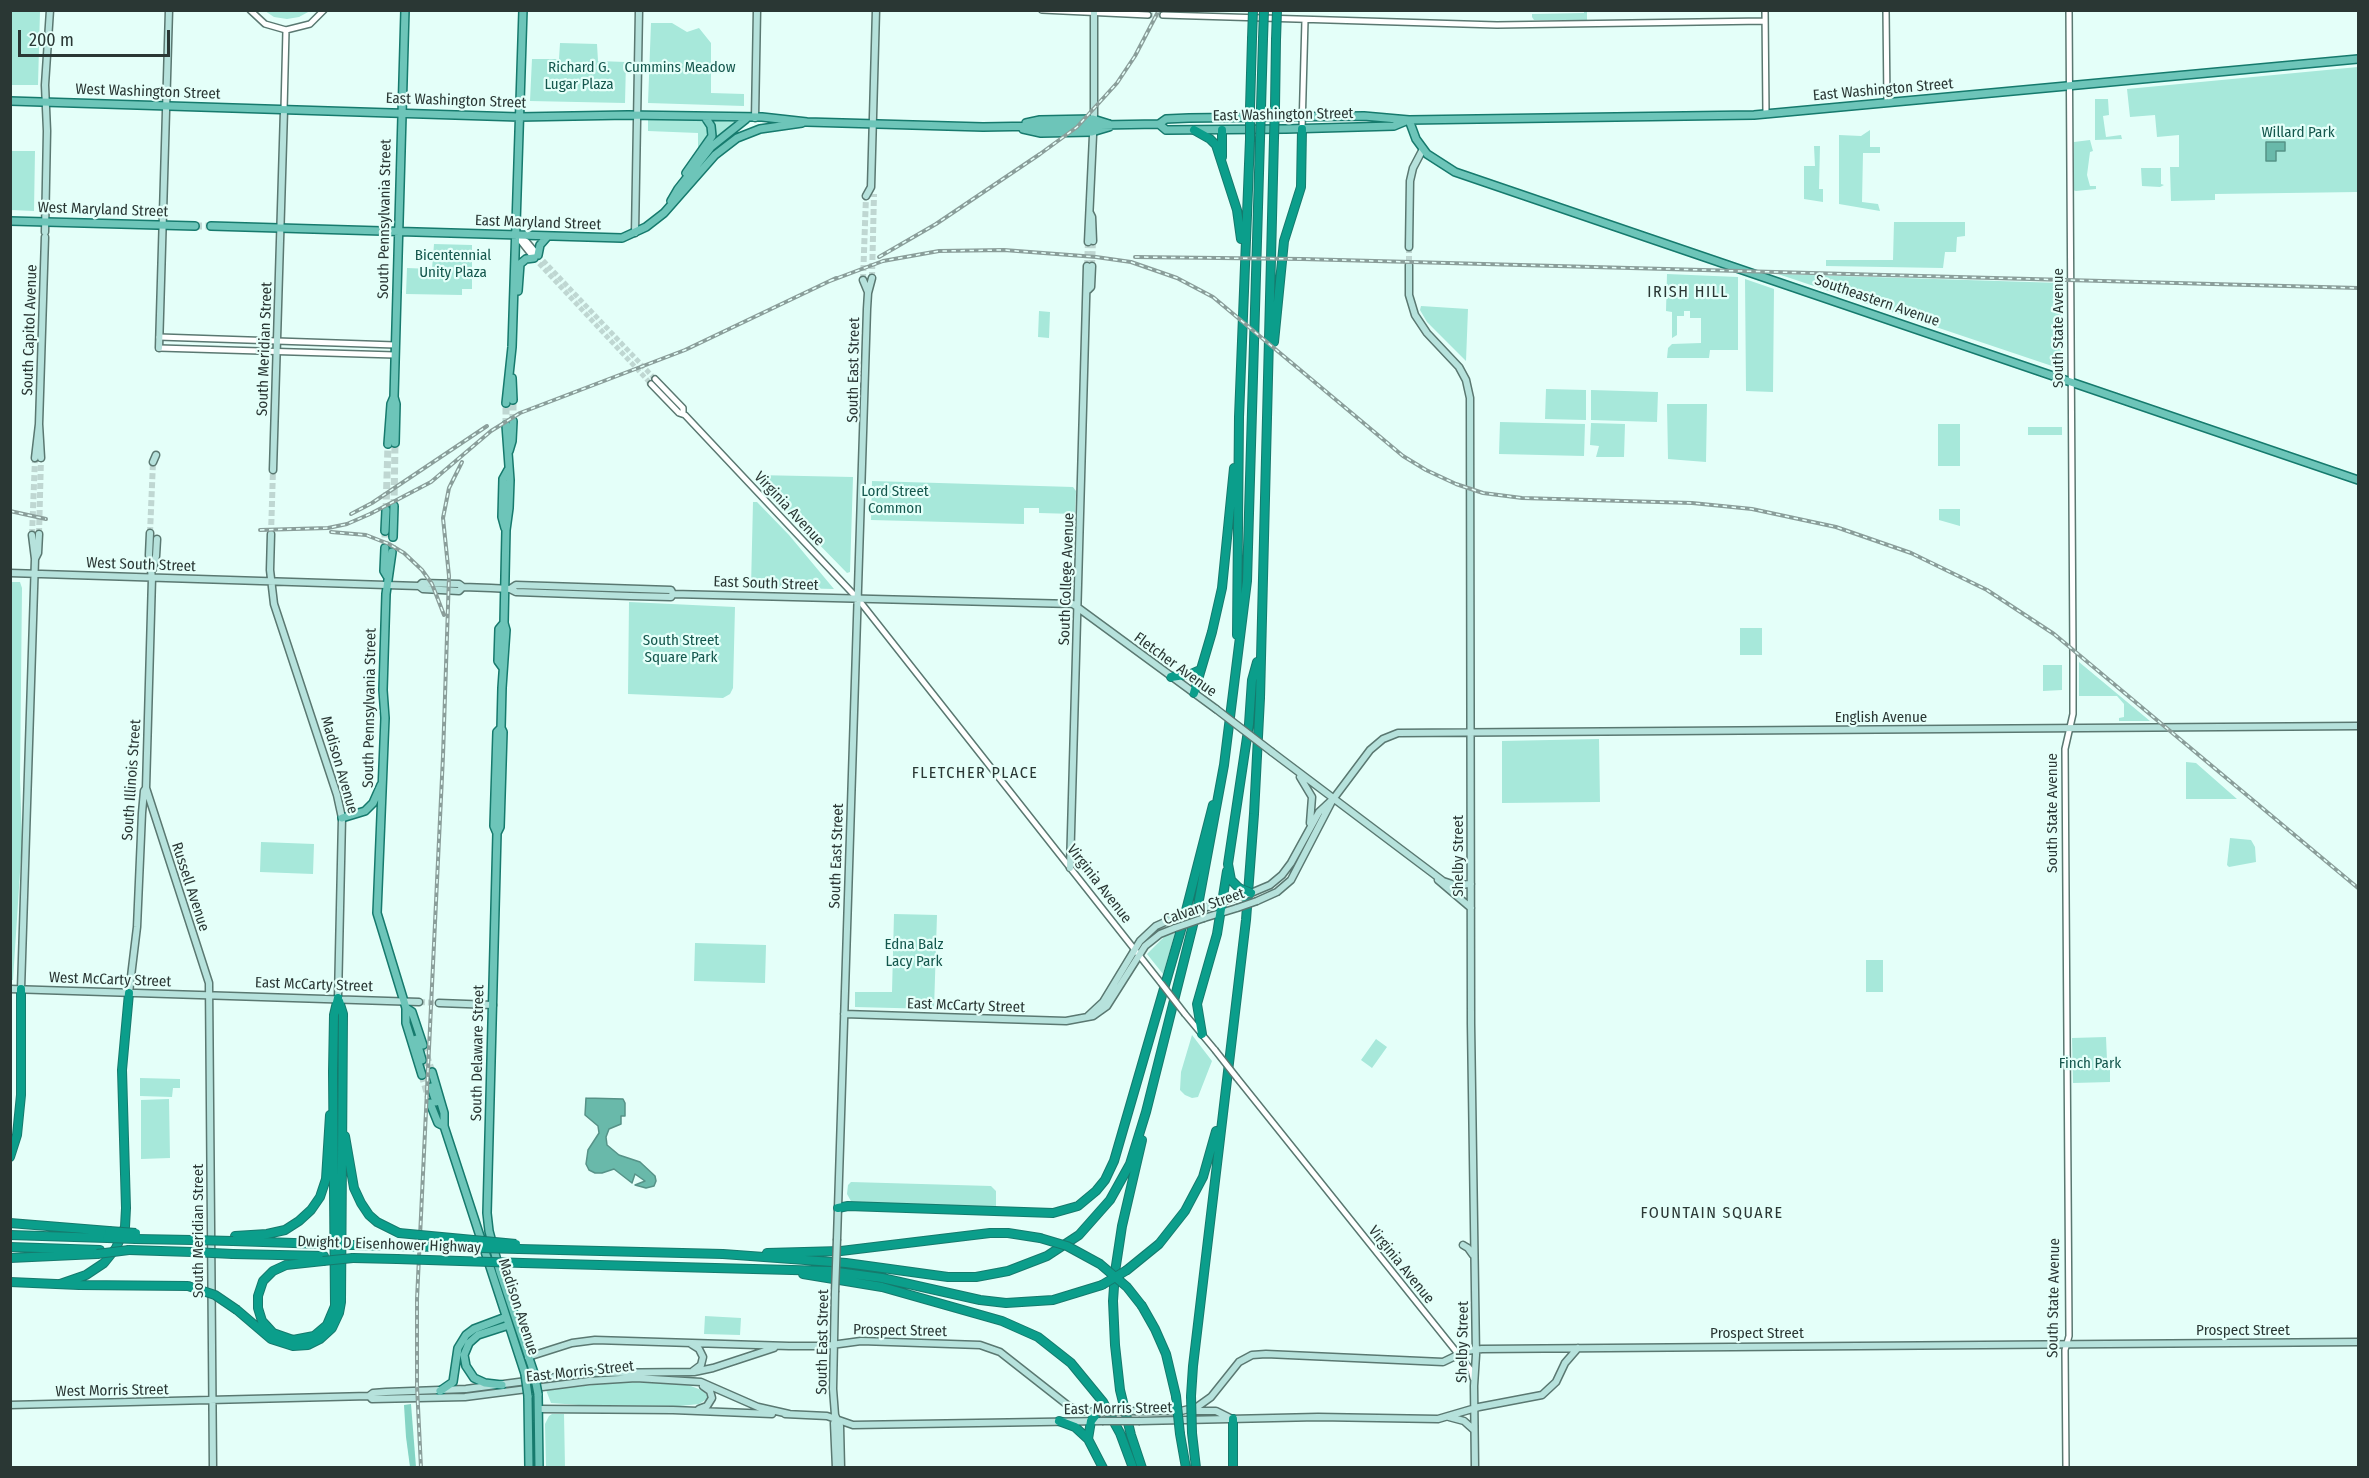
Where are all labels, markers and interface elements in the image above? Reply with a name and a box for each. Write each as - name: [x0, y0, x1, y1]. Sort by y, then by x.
- scale bar: [21, 18, 172, 56]
- text: 200 m: [29, 29, 74, 51]
- park label: Richard G. Lugar Plaza: [544, 59, 614, 94]
- park label: Cummins Meadow: [625, 59, 735, 77]
- street label: East Washington Street: [1812, 75, 1954, 105]
- street label: West Washington Street: [75, 80, 221, 104]
- street label: East Washington Street: [385, 90, 527, 112]
- street label: East Washington Street: [1212, 105, 1354, 125]
- park label: Willard Park: [2261, 124, 2335, 142]
- street label: South Pennsylvania Street: [375, 139, 395, 299]
- street label: West Maryland Street: [37, 199, 169, 221]
- street label: East Maryland Street: [474, 212, 602, 234]
- park label: Bicentennial Unity Plaza: [415, 247, 491, 282]
- street label: South Capitol Avenue: [19, 264, 41, 396]
- street label: South State Avenue: [2050, 268, 2068, 388]
- street label: Southeastern Avenue: [1812, 271, 1942, 331]
- street label: South Meridian Street: [254, 282, 276, 416]
- district label: IRISH HILL: [1647, 283, 1729, 303]
- street label: South East Street: [844, 317, 864, 423]
- street label: Virginia Avenue: [750, 468, 828, 550]
- park label: Lord Street Common: [861, 483, 929, 518]
- street label: South College Avenue: [1056, 512, 1078, 646]
- street label: West South Street: [86, 554, 196, 576]
- street label: East South Street: [713, 573, 819, 595]
- street label: South Pennsylvania Street: [360, 628, 380, 788]
- street label: Fletcher Avenue: [1130, 629, 1220, 701]
- park label: South Street Square Park: [643, 632, 719, 667]
- street label: English Avenue: [1835, 709, 1927, 727]
- street label: Madison Avenue: [316, 714, 362, 816]
- street label: South Illinois Street: [119, 719, 145, 841]
- street label: South State Avenue: [2044, 753, 2062, 873]
- district label: FLETCHER PLACE: [912, 764, 1038, 784]
- street label: South East Street: [826, 803, 848, 909]
- street label: Shelby Street: [1450, 815, 1468, 897]
- street label: Russell Avenue: [167, 840, 213, 934]
- street label: Virginia Avenue: [1063, 841, 1135, 927]
- street label: Calvary Street: [1161, 885, 1247, 929]
- park label: Edna Balz Lacy Park: [885, 936, 943, 971]
- street label: West McCarty Street: [49, 969, 171, 991]
- street label: East McCarty Street: [255, 974, 373, 996]
- street label: South Delaware Street: [468, 985, 488, 1121]
- street label: East McCarty Street: [907, 995, 1025, 1017]
- park label: Finch Park: [2059, 1055, 2121, 1073]
- street label: South Meridian Street: [190, 1164, 208, 1298]
- district label: FOUNTAIN SQUARE: [1641, 1204, 1783, 1224]
- street label: Virginia Avenue: [1364, 1222, 1438, 1308]
- street label: Dwight D Eisenhower Highway: [297, 1233, 481, 1257]
- street label: South State Avenue: [2044, 1238, 2064, 1358]
- street label: Madison Avenue: [494, 1256, 542, 1358]
- street label: South East Street: [813, 1289, 833, 1395]
- street label: Shelby Street: [1453, 1301, 1473, 1383]
- street label: Prospect Street: [853, 1321, 947, 1341]
- street label: Prospect Street: [2196, 1322, 2290, 1340]
- street label: Prospect Street: [1710, 1325, 1804, 1343]
- street label: East Morris Street: [525, 1357, 635, 1387]
- street label: West Morris Street: [55, 1381, 169, 1401]
- street label: East Morris Street: [1064, 1399, 1172, 1419]

